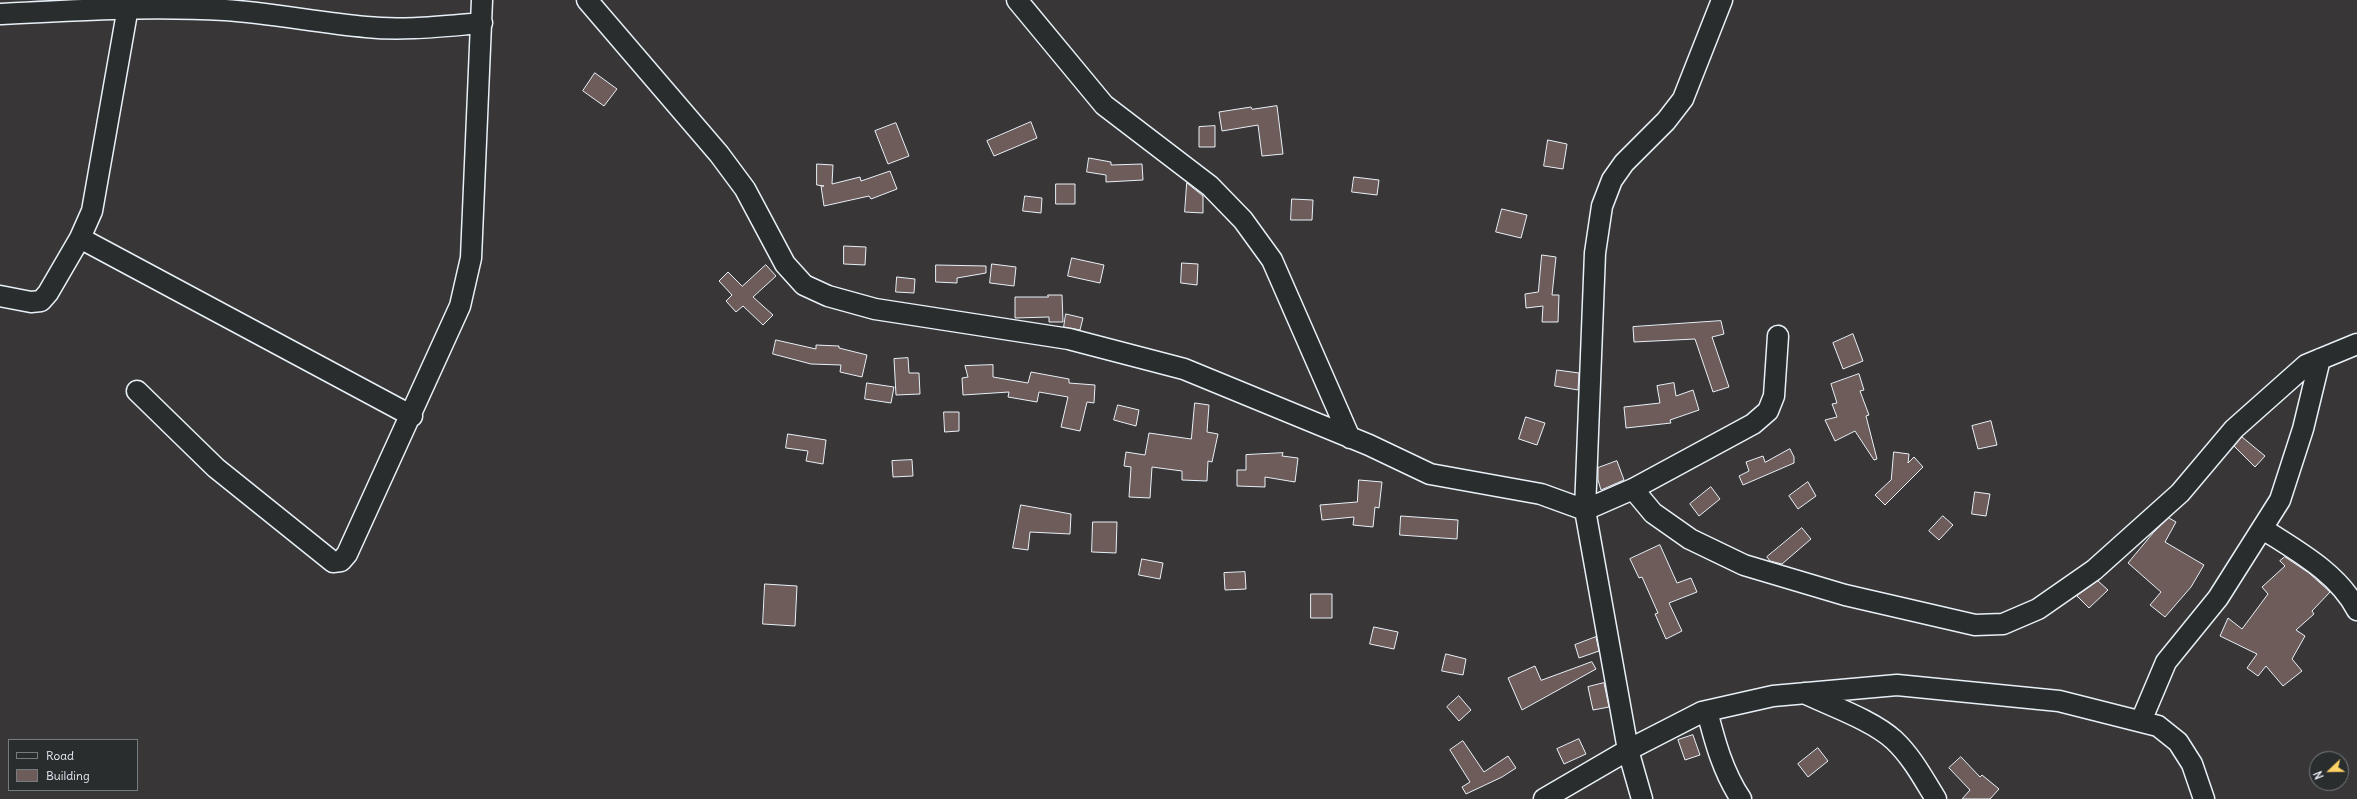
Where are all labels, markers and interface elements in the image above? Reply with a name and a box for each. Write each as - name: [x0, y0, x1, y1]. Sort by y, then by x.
- legend: [8, 739, 138, 791]
- text: Road: [46, 748, 74, 763]
- north arrow: [2309, 751, 2349, 791]
- text: Building: [46, 768, 90, 783]
- text: N: [2311, 769, 2327, 781]

